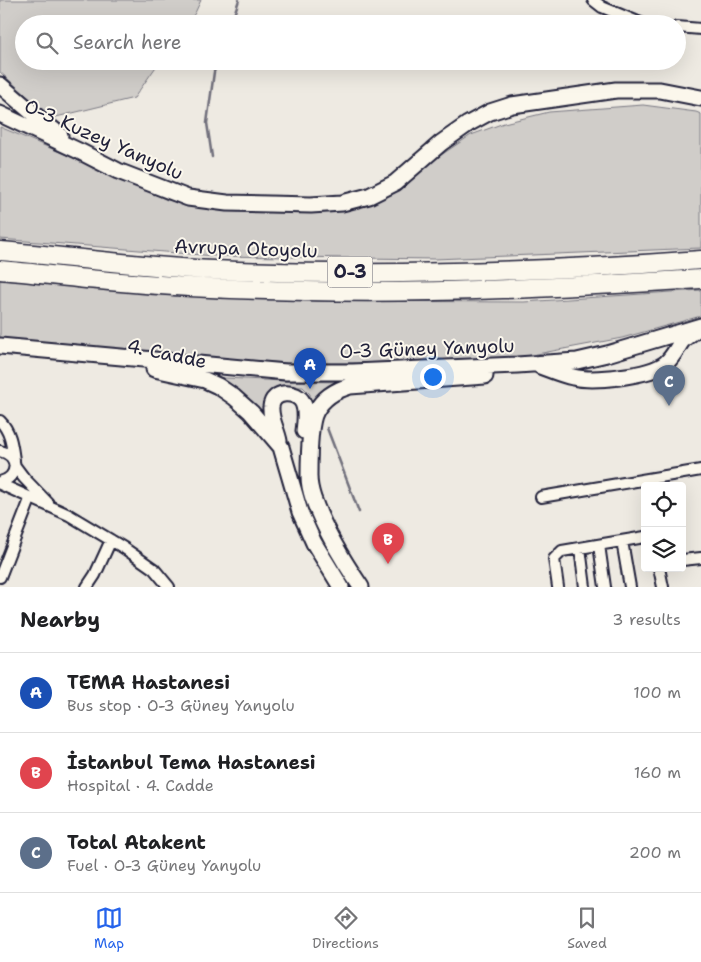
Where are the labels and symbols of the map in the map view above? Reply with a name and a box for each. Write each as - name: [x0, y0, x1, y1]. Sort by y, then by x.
- street label: O-3 Kuzey Yanyolu: [21, 93, 187, 186]
- street label: Avrupa Otoyolu: [174, 234, 318, 263]
- road number: O-3: [328, 256, 372, 288]
- street label: 4. Cadde: [125, 333, 209, 374]
- street label: O-3 Güney Yanyolu: [339, 333, 515, 364]
- pin: A: [294, 348, 326, 389]
- your location: [420, 364, 446, 390]
- pin: C: [653, 365, 685, 406]
- pin: B: [372, 523, 404, 564]

